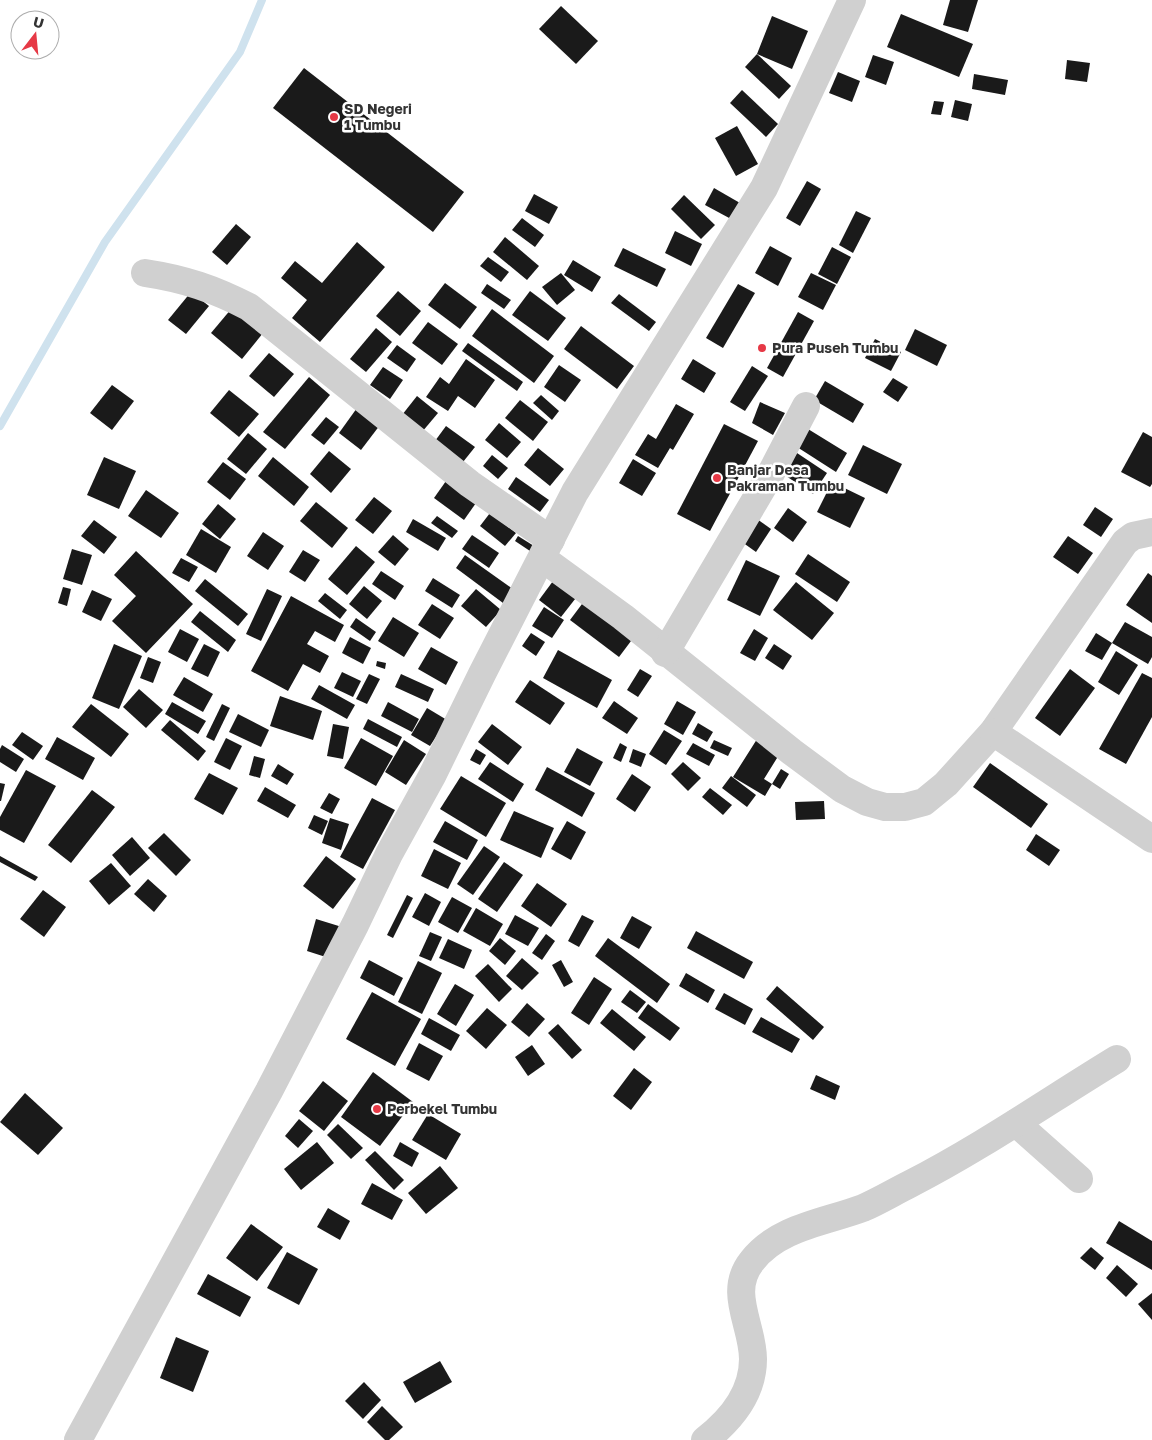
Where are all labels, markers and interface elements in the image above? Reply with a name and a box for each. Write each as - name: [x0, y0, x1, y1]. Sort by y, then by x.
- north arrow: [10, 10, 60, 60]
- text: U: [31, 12, 46, 32]
- place label: SD Negeri 1 Tumbu: [344, 100, 412, 133]
- marker: SD Negeri 1 Tumbu: [328, 111, 340, 123]
- place label: Pura Puseh Tumbu: [772, 339, 898, 356]
- marker: Pura Puseh Tumbu: [756, 342, 768, 354]
- place label: Banjar Desa Pakraman Tumbu: [727, 461, 844, 494]
- marker: Banjar Desa Pakraman Tumbu: [711, 472, 723, 484]
- place label: Perbekel Tumbu: [387, 1100, 497, 1117]
- marker: Perbekel Tumbu: [371, 1103, 383, 1115]

